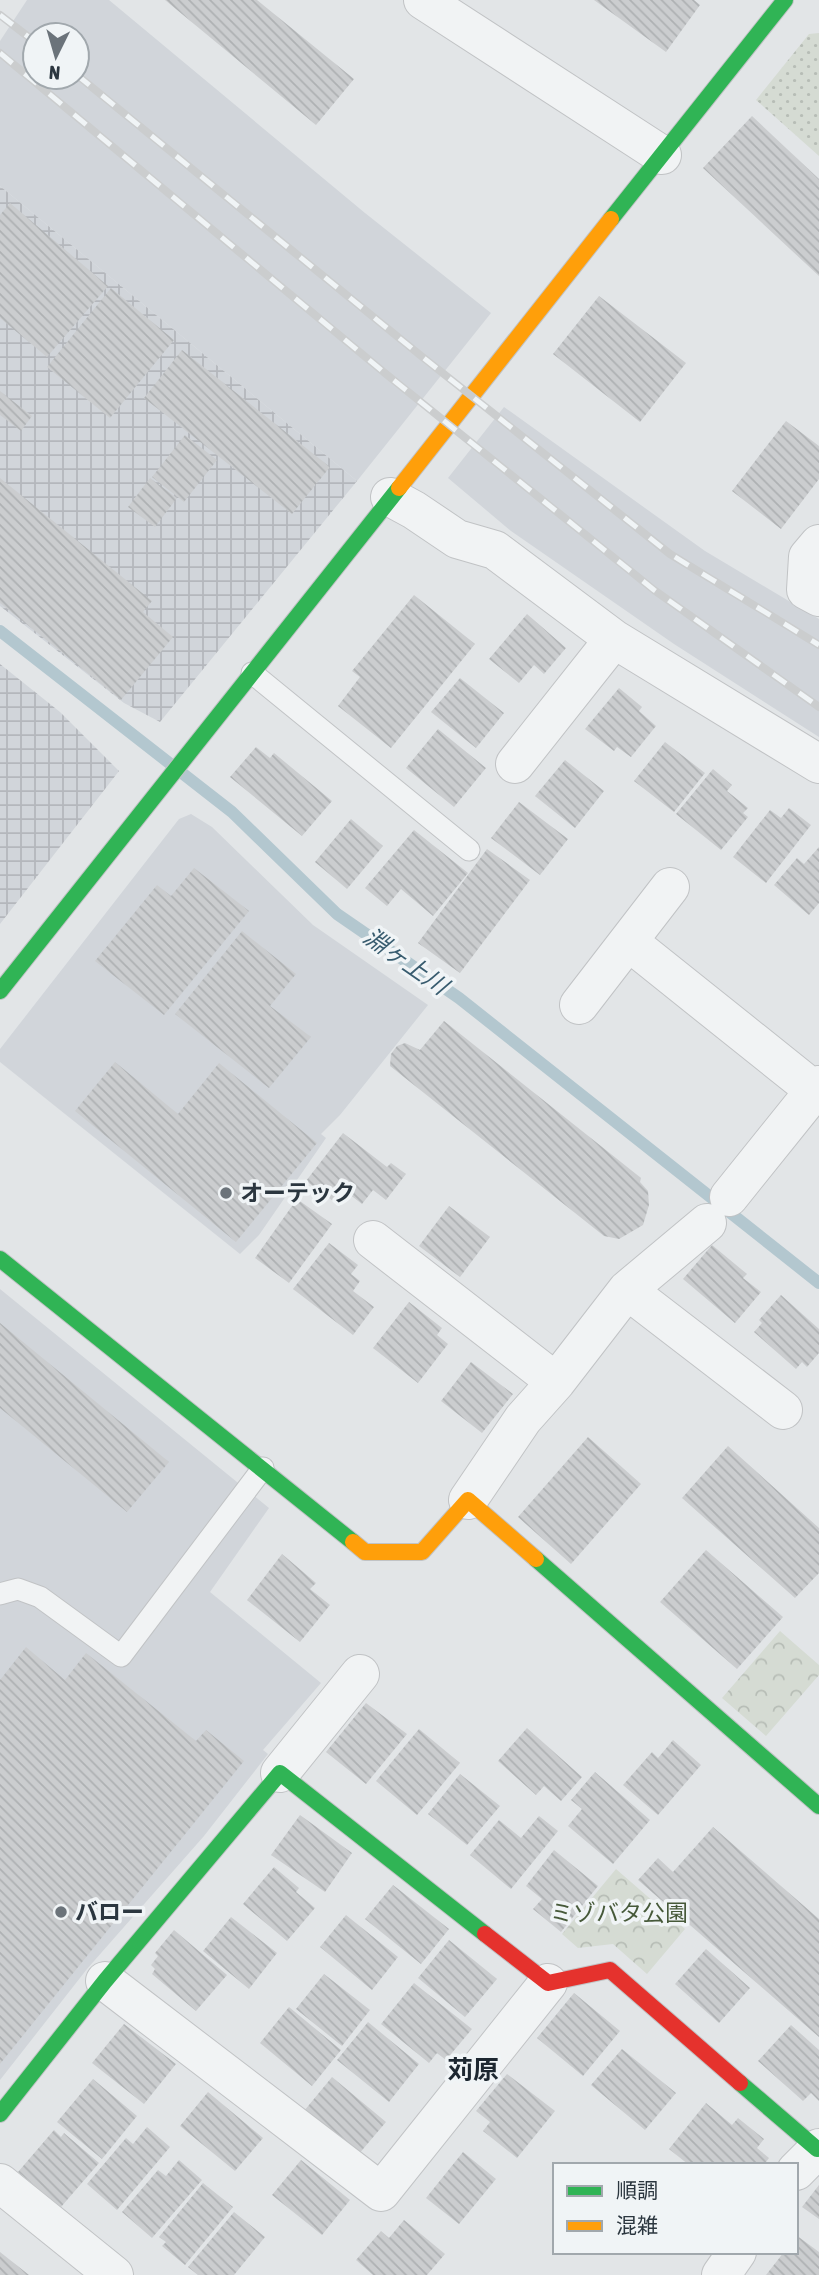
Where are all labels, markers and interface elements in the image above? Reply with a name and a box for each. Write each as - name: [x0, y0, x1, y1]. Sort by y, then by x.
- north arrow: [21, 21, 91, 91]
- text: N: [48, 61, 61, 84]
- water label: 淵ヶ上川: [359, 922, 456, 1001]
- place label: オーテック: [240, 1180, 355, 1206]
- marker: オーテック: [218, 1185, 234, 1201]
- place label: バロー: [75, 1899, 144, 1925]
- park label: ミゾバタ公園: [550, 1900, 688, 1926]
- marker: バロー: [53, 1904, 69, 1920]
- district label: 苅原: [447, 2055, 499, 2085]
- legend: [553, 2163, 798, 2254]
- text: 順調: [616, 2178, 658, 2202]
- text: 混雑: [616, 2213, 658, 2237]

